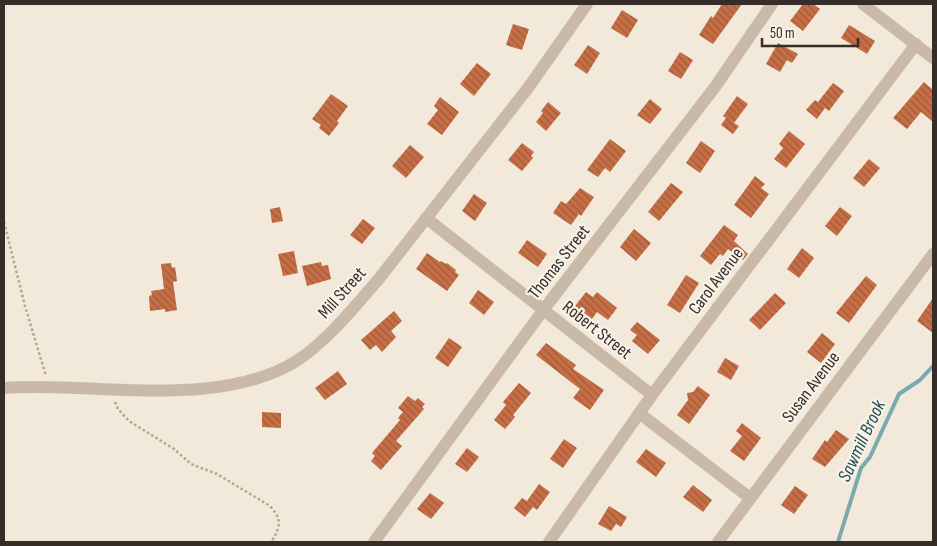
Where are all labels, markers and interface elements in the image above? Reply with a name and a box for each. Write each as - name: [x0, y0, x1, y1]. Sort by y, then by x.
- scale bar: [762, 15, 858, 47]
- text: 50 m: [770, 24, 795, 43]
- street label: Thomas Street: [524, 220, 595, 303]
- street label: Carol Avenue: [684, 244, 748, 318]
- street label: Mill Street: [314, 263, 371, 323]
- street label: Robert Street: [558, 296, 636, 364]
- street label: Susan Avenue: [778, 347, 844, 427]
- water label: Sawmill Brook: [833, 396, 891, 485]

